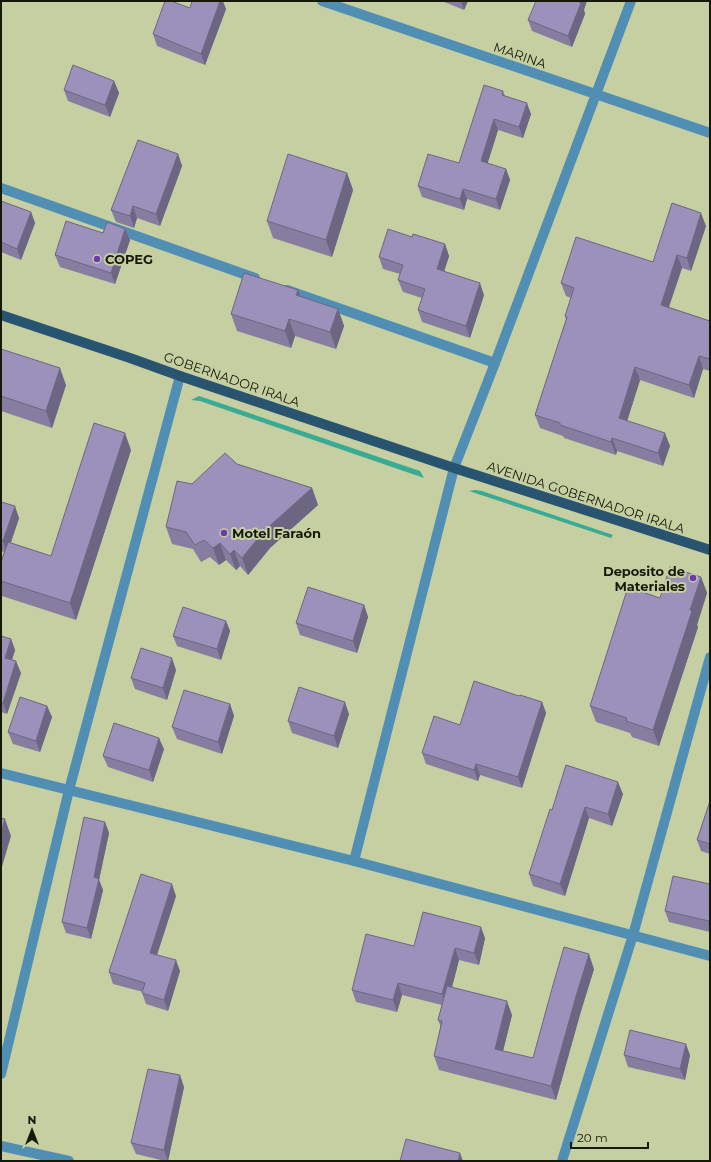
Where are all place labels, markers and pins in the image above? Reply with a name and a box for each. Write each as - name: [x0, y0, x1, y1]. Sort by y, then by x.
- place label: COPEG: [105, 251, 153, 267]
- marker: COPEG: [92, 254, 102, 264]
- place label: Motel Faraón: [232, 525, 321, 541]
- marker: Motel Faraón: [219, 528, 229, 538]
- place label: Deposito de Materiales: [603, 563, 685, 594]
- marker: Deposito de Materiales: [688, 573, 698, 583]

